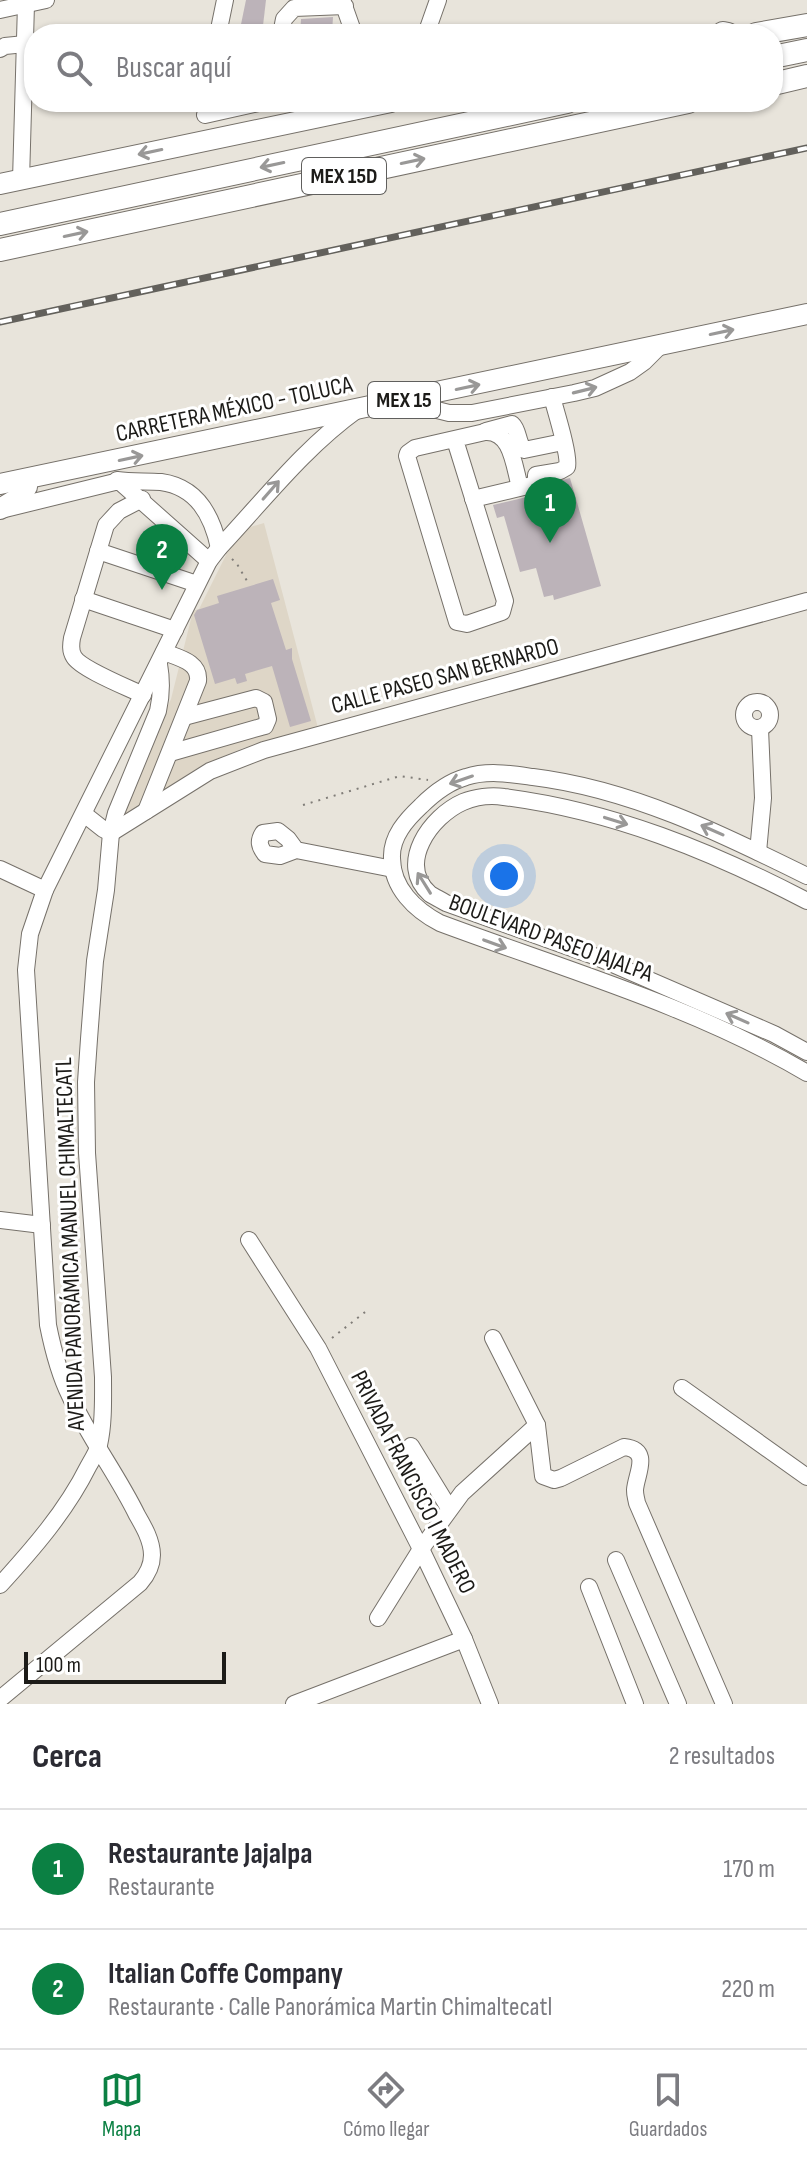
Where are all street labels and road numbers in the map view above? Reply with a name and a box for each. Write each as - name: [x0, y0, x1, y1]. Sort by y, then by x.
- road number: MEX 15D: [302, 158, 386, 194]
- street label: CARRETERA MÉXICO - TOLUCA: [113, 370, 356, 448]
- road number: MEX 15: [368, 382, 440, 418]
- street label: CALLE PASEO SAN BERNARDO: [328, 632, 562, 720]
- street label: BOULEVARD PASEO JAJALPA: [445, 888, 658, 989]
- street label: AVENIDA PANORÁMICA MANUEL CHIMALTECATL: [49, 1057, 91, 1432]
- street label: PRIVADA FRANCISCO I MADERO: [344, 1366, 482, 1598]

